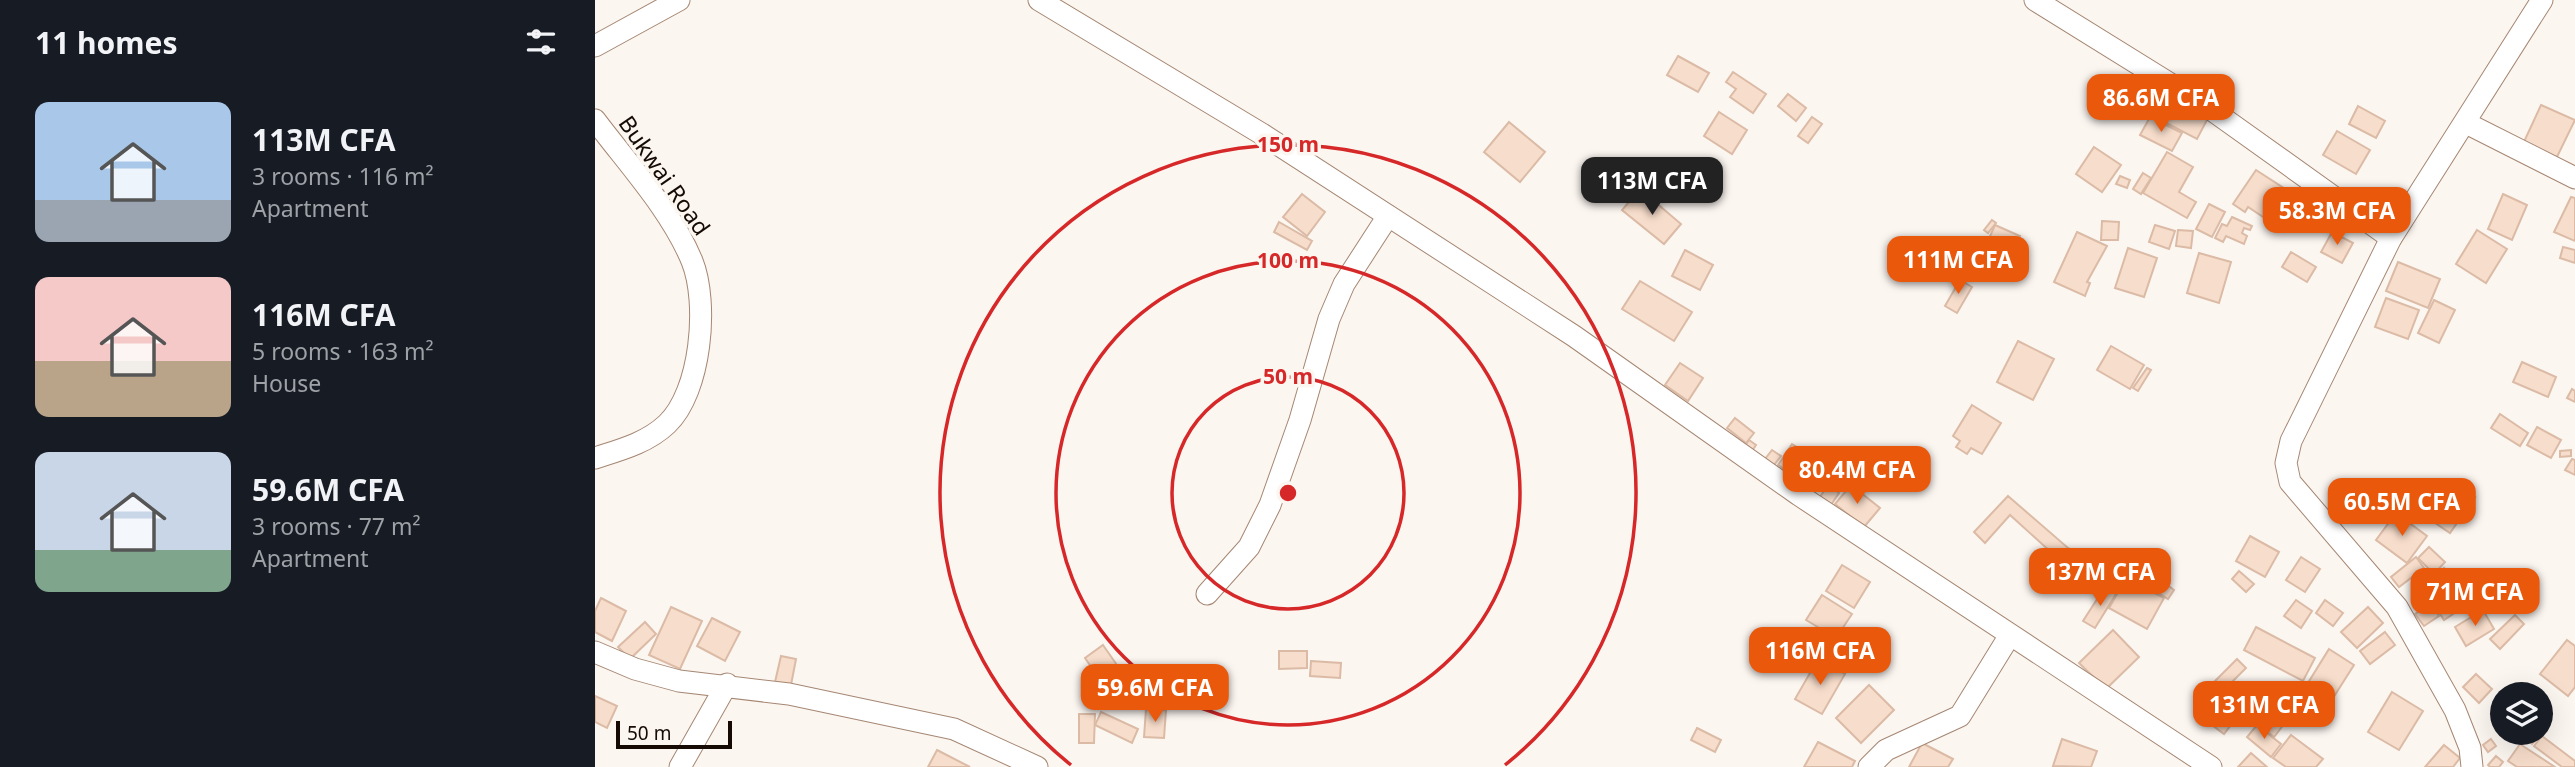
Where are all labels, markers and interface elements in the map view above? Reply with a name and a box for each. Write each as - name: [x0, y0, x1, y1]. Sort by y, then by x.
- text: 11 homes: [35, 22, 178, 63]
- icon: filters: [522, 23, 560, 61]
- pin: 86.6M CFA: [2081, 74, 2241, 134]
- text: 86.6M CFA: [2103, 81, 2219, 113]
- street label: Bukwai Road: [612, 109, 718, 241]
- text: 113M CFA: [252, 119, 395, 160]
- icon: home: [91, 130, 175, 214]
- text: 150 m: [1257, 130, 1319, 158]
- pin: 113M CFA: [1580, 158, 1724, 217]
- text: 3 rooms · 116 m²: [252, 160, 434, 192]
- text: 113M CFA: [1597, 164, 1707, 196]
- pin: 58.3M CFA: [2257, 188, 2417, 247]
- text: Apartment: [252, 192, 369, 224]
- text: 58.3M CFA: [2279, 194, 2395, 226]
- pin: 111M CFA: [1886, 236, 2030, 296]
- text: 111M CFA: [1903, 243, 2013, 275]
- text: 100 m: [1257, 246, 1319, 274]
- text: 116M CFA: [252, 294, 395, 335]
- icon: home: [91, 305, 175, 389]
- text: 5 rooms · 163 m²: [252, 335, 434, 367]
- text: 50 m: [1263, 362, 1313, 390]
- text: House: [252, 367, 321, 399]
- pin: 80.4M CFA: [1777, 447, 1937, 506]
- text: 80.4M CFA: [1799, 453, 1915, 485]
- text: 59.6M CFA: [252, 469, 404, 510]
- pin: 60.5M CFA: [2322, 478, 2482, 538]
- icon: home: [91, 480, 175, 564]
- centre of rings: [1276, 481, 1300, 505]
- text: 60.5M CFA: [2344, 485, 2460, 517]
- text: 3 rooms · 77 m²: [252, 510, 421, 542]
- text: Apartment: [252, 542, 369, 574]
- pin: 137M CFA: [2028, 548, 2172, 608]
- text: 137M CFA: [2045, 555, 2155, 587]
- pin: 71M CFA: [2410, 568, 2540, 628]
- text: 71M CFA: [2427, 575, 2523, 607]
- pin: 116M CFA: [1748, 628, 1892, 687]
- text: 116M CFA: [1765, 634, 1875, 666]
- pin: 59.6M CFA: [1075, 664, 1235, 724]
- text: 59.6M CFA: [1097, 671, 1213, 703]
- pin: 131M CFA: [2192, 682, 2336, 741]
- map controls: [2490, 682, 2553, 745]
- button: layers: [2490, 682, 2553, 745]
- text: 131M CFA: [2209, 688, 2319, 720]
- scale bar: [616, 718, 731, 750]
- text: 50 m: [627, 720, 671, 746]

